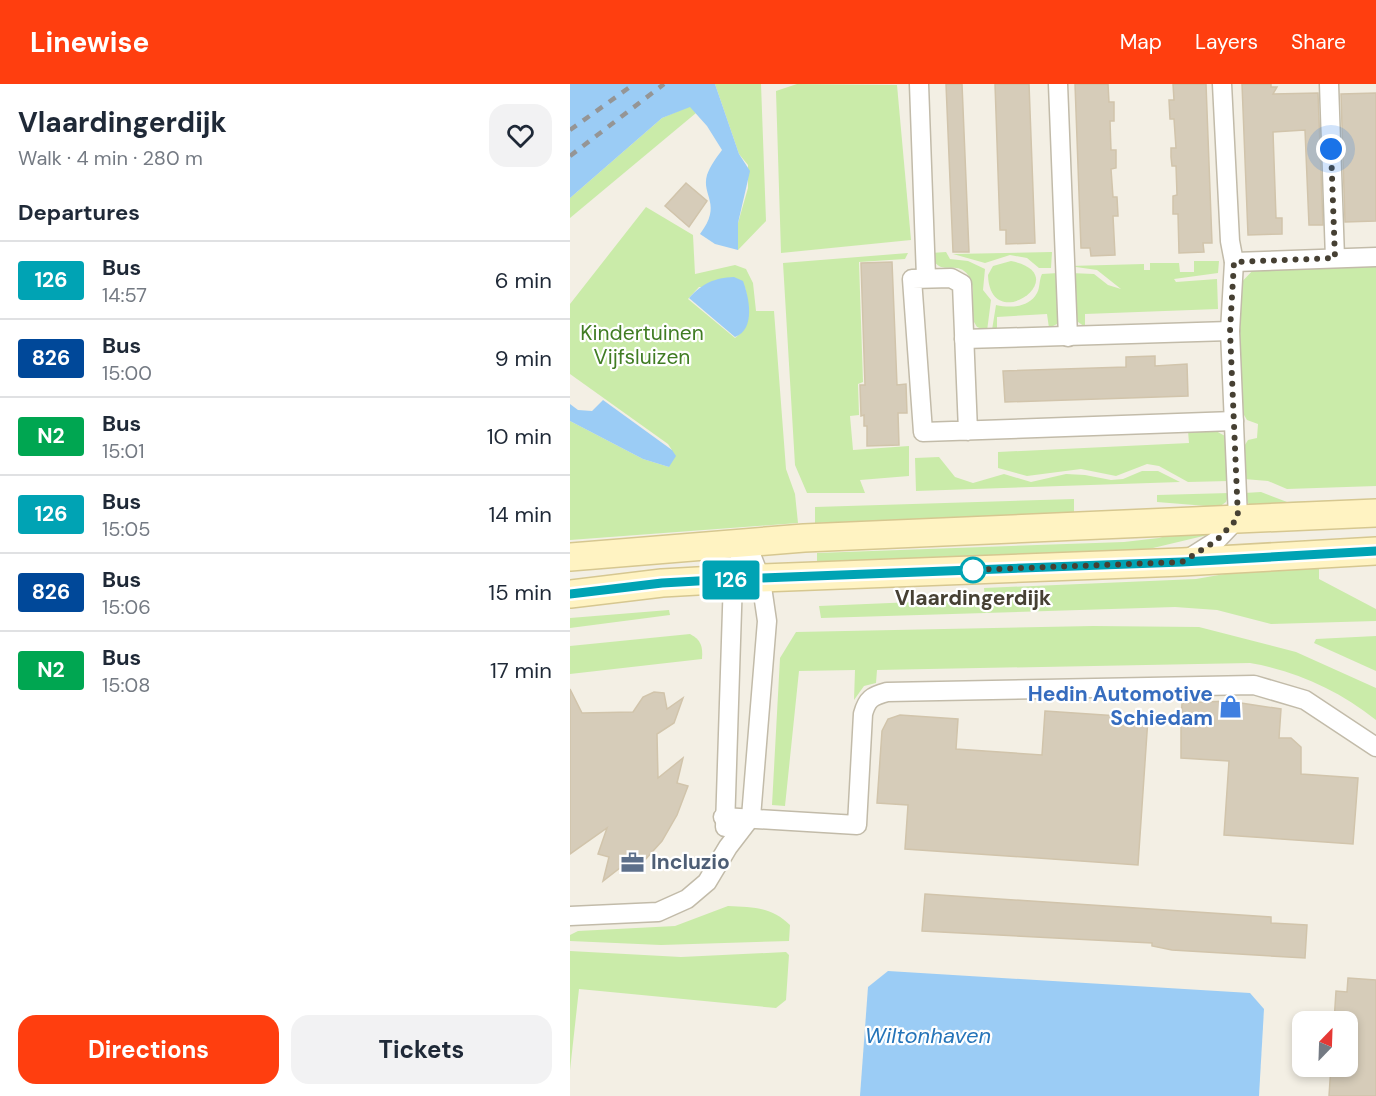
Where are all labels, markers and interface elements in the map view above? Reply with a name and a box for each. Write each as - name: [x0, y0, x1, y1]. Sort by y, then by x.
- text: Linewise: [30, 24, 149, 61]
- text: Map: [1120, 28, 1162, 56]
- text: Layers: [1195, 28, 1258, 56]
- text: Share: [1291, 28, 1346, 56]
- text: Vlaardingerdijk: [18, 104, 227, 141]
- button: heart: [489, 104, 552, 167]
- your location: [1316, 134, 1346, 164]
- text: Walk · 4 min · 280 m: [18, 145, 203, 171]
- text: Departures: [18, 198, 140, 227]
- text: Bus: [102, 253, 141, 282]
- text: 126: [34, 266, 68, 294]
- text: 6 min: [495, 266, 552, 295]
- text: 14:57: [102, 282, 147, 308]
- park label: Kindertuinen Vijfsluizen: [580, 319, 704, 371]
- text: Bus: [102, 331, 141, 360]
- text: 826: [32, 344, 70, 372]
- text: 9 min: [495, 344, 552, 373]
- text: 15:00: [102, 360, 152, 386]
- text: Bus: [102, 409, 141, 438]
- text: N2: [37, 422, 65, 450]
- text: 10 min: [487, 422, 552, 451]
- text: 15:01: [102, 438, 144, 464]
- text: Bus: [102, 487, 141, 516]
- text: 126: [34, 500, 68, 528]
- text: 14 min: [488, 500, 552, 529]
- text: 15:05: [102, 516, 150, 542]
- marker: Vlaardingerdijk: [960, 557, 986, 583]
- line badge: 126: [696, 560, 765, 600]
- text: Bus: [102, 565, 141, 594]
- text: 126: [714, 566, 748, 594]
- text: 826: [32, 578, 70, 606]
- text: 15 min: [488, 578, 552, 607]
- place label: Vlaardingerdijk: [895, 584, 1051, 612]
- text: 15:06: [102, 594, 151, 620]
- text: Bus: [102, 643, 141, 672]
- text: N2: [37, 656, 65, 684]
- text: 17 min: [490, 656, 552, 685]
- text: 15:08: [102, 672, 150, 698]
- place label: Hedin Automotive Schiedam: [1028, 680, 1213, 732]
- shop icon: Hedin Automotive Schiedam: [1218, 693, 1244, 719]
- place label: Incluzio: [651, 848, 730, 876]
- office icon: Incluzio: [620, 849, 646, 875]
- north arrow: [1292, 1011, 1358, 1077]
- map controls: [1292, 1011, 1358, 1077]
- button: Directions: [18, 1015, 279, 1084]
- button: Tickets: [291, 1015, 552, 1084]
- water label: Wiltonhaven: [865, 1021, 991, 1050]

